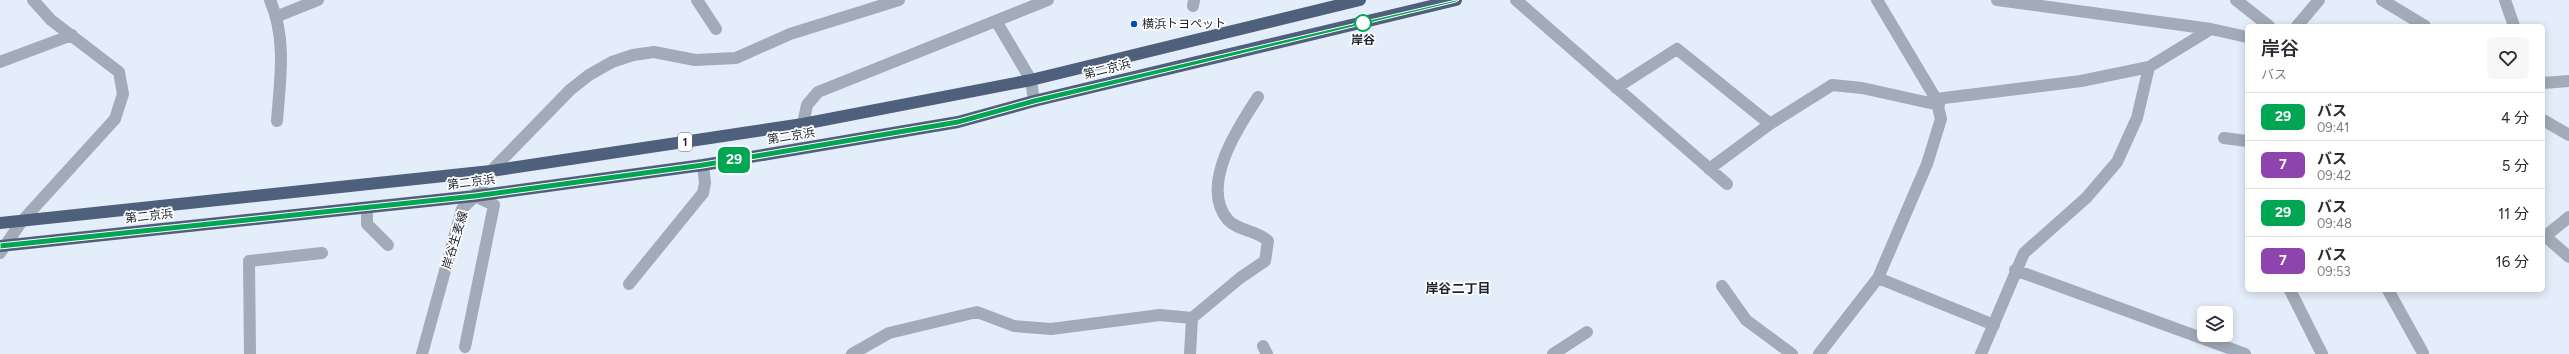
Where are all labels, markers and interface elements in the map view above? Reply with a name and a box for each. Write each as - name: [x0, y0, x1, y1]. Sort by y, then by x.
- marker: 岸谷: [1354, 14, 1372, 32]
- place label: 横浜トヨペット: [1142, 17, 1226, 31]
- marker: 横浜トヨペット: [1129, 19, 1139, 29]
- place label: 岸谷: [1351, 33, 1375, 47]
- text: 岸谷: [2261, 37, 2299, 60]
- button: heart: [2487, 37, 2529, 79]
- street label: 第二京浜: [1082, 56, 1132, 82]
- text: バス: [2261, 67, 2287, 82]
- text: バス: [2317, 102, 2347, 120]
- text: 29: [2275, 108, 2291, 125]
- text: 4 分: [2501, 109, 2529, 127]
- text: 09:41: [2317, 120, 2349, 135]
- street label: 第二京浜: [766, 125, 816, 147]
- road number: 1: [678, 133, 692, 151]
- line badge: 29: [716, 147, 752, 173]
- text: バス: [2317, 150, 2347, 168]
- text: 29: [726, 151, 742, 168]
- text: 7: [2279, 156, 2287, 173]
- text: 5 分: [2502, 157, 2529, 175]
- text: 09:42: [2317, 168, 2351, 183]
- street label: 第二京浜: [446, 172, 496, 192]
- text: バス: [2317, 198, 2347, 216]
- text: 29: [2275, 204, 2291, 221]
- text: 11 分: [2498, 205, 2529, 223]
- street label: 第二京浜: [124, 207, 174, 225]
- street label: 岸谷生麦線: [440, 209, 470, 271]
- text: 09:48: [2317, 216, 2352, 231]
- text: バス: [2317, 246, 2347, 264]
- text: 7: [2279, 252, 2287, 269]
- text: 16 分: [2496, 253, 2529, 271]
- text: 09:53: [2317, 264, 2351, 279]
- district label: 岸谷二丁目: [1425, 281, 1491, 296]
- map controls: [2197, 306, 2233, 342]
- button: layers: [2197, 306, 2233, 342]

